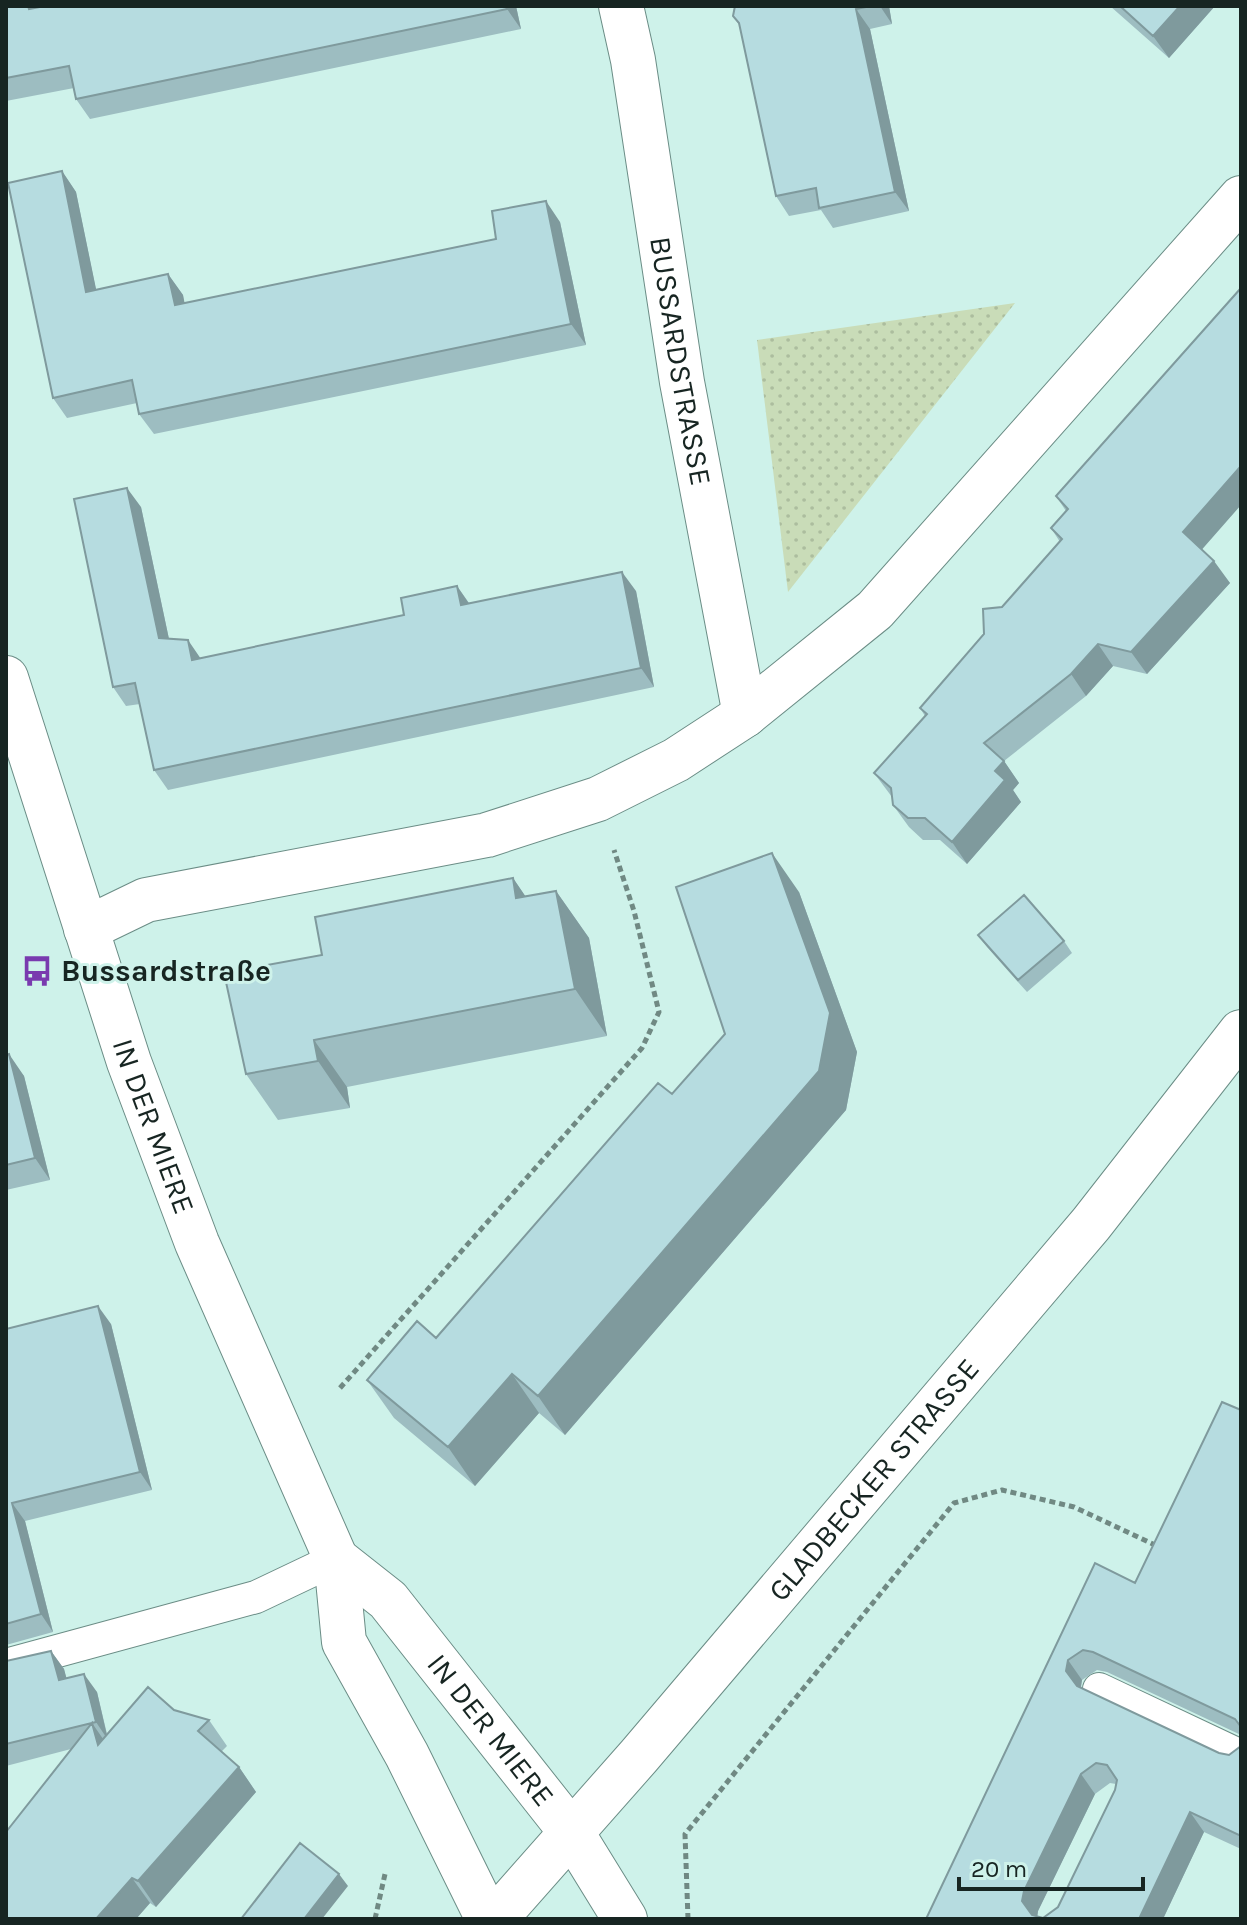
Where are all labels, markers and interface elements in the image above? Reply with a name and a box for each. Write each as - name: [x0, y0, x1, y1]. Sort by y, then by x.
- street label: BUSSARDSTRASSE: [642, 234, 719, 488]
- place label: Bussardstraße: [61, 953, 271, 989]
- bus stop icon: Bussardstraße: [20, 954, 54, 988]
- street label: IN DER MIERE: [105, 1034, 202, 1219]
- street label: GLADBECKER STRASSE: [761, 1351, 987, 1608]
- street label: IN DER MIERE: [420, 1647, 562, 1814]
- scale bar: [959, 1841, 1143, 1891]
- text: 20 m: [971, 1855, 1027, 1883]

